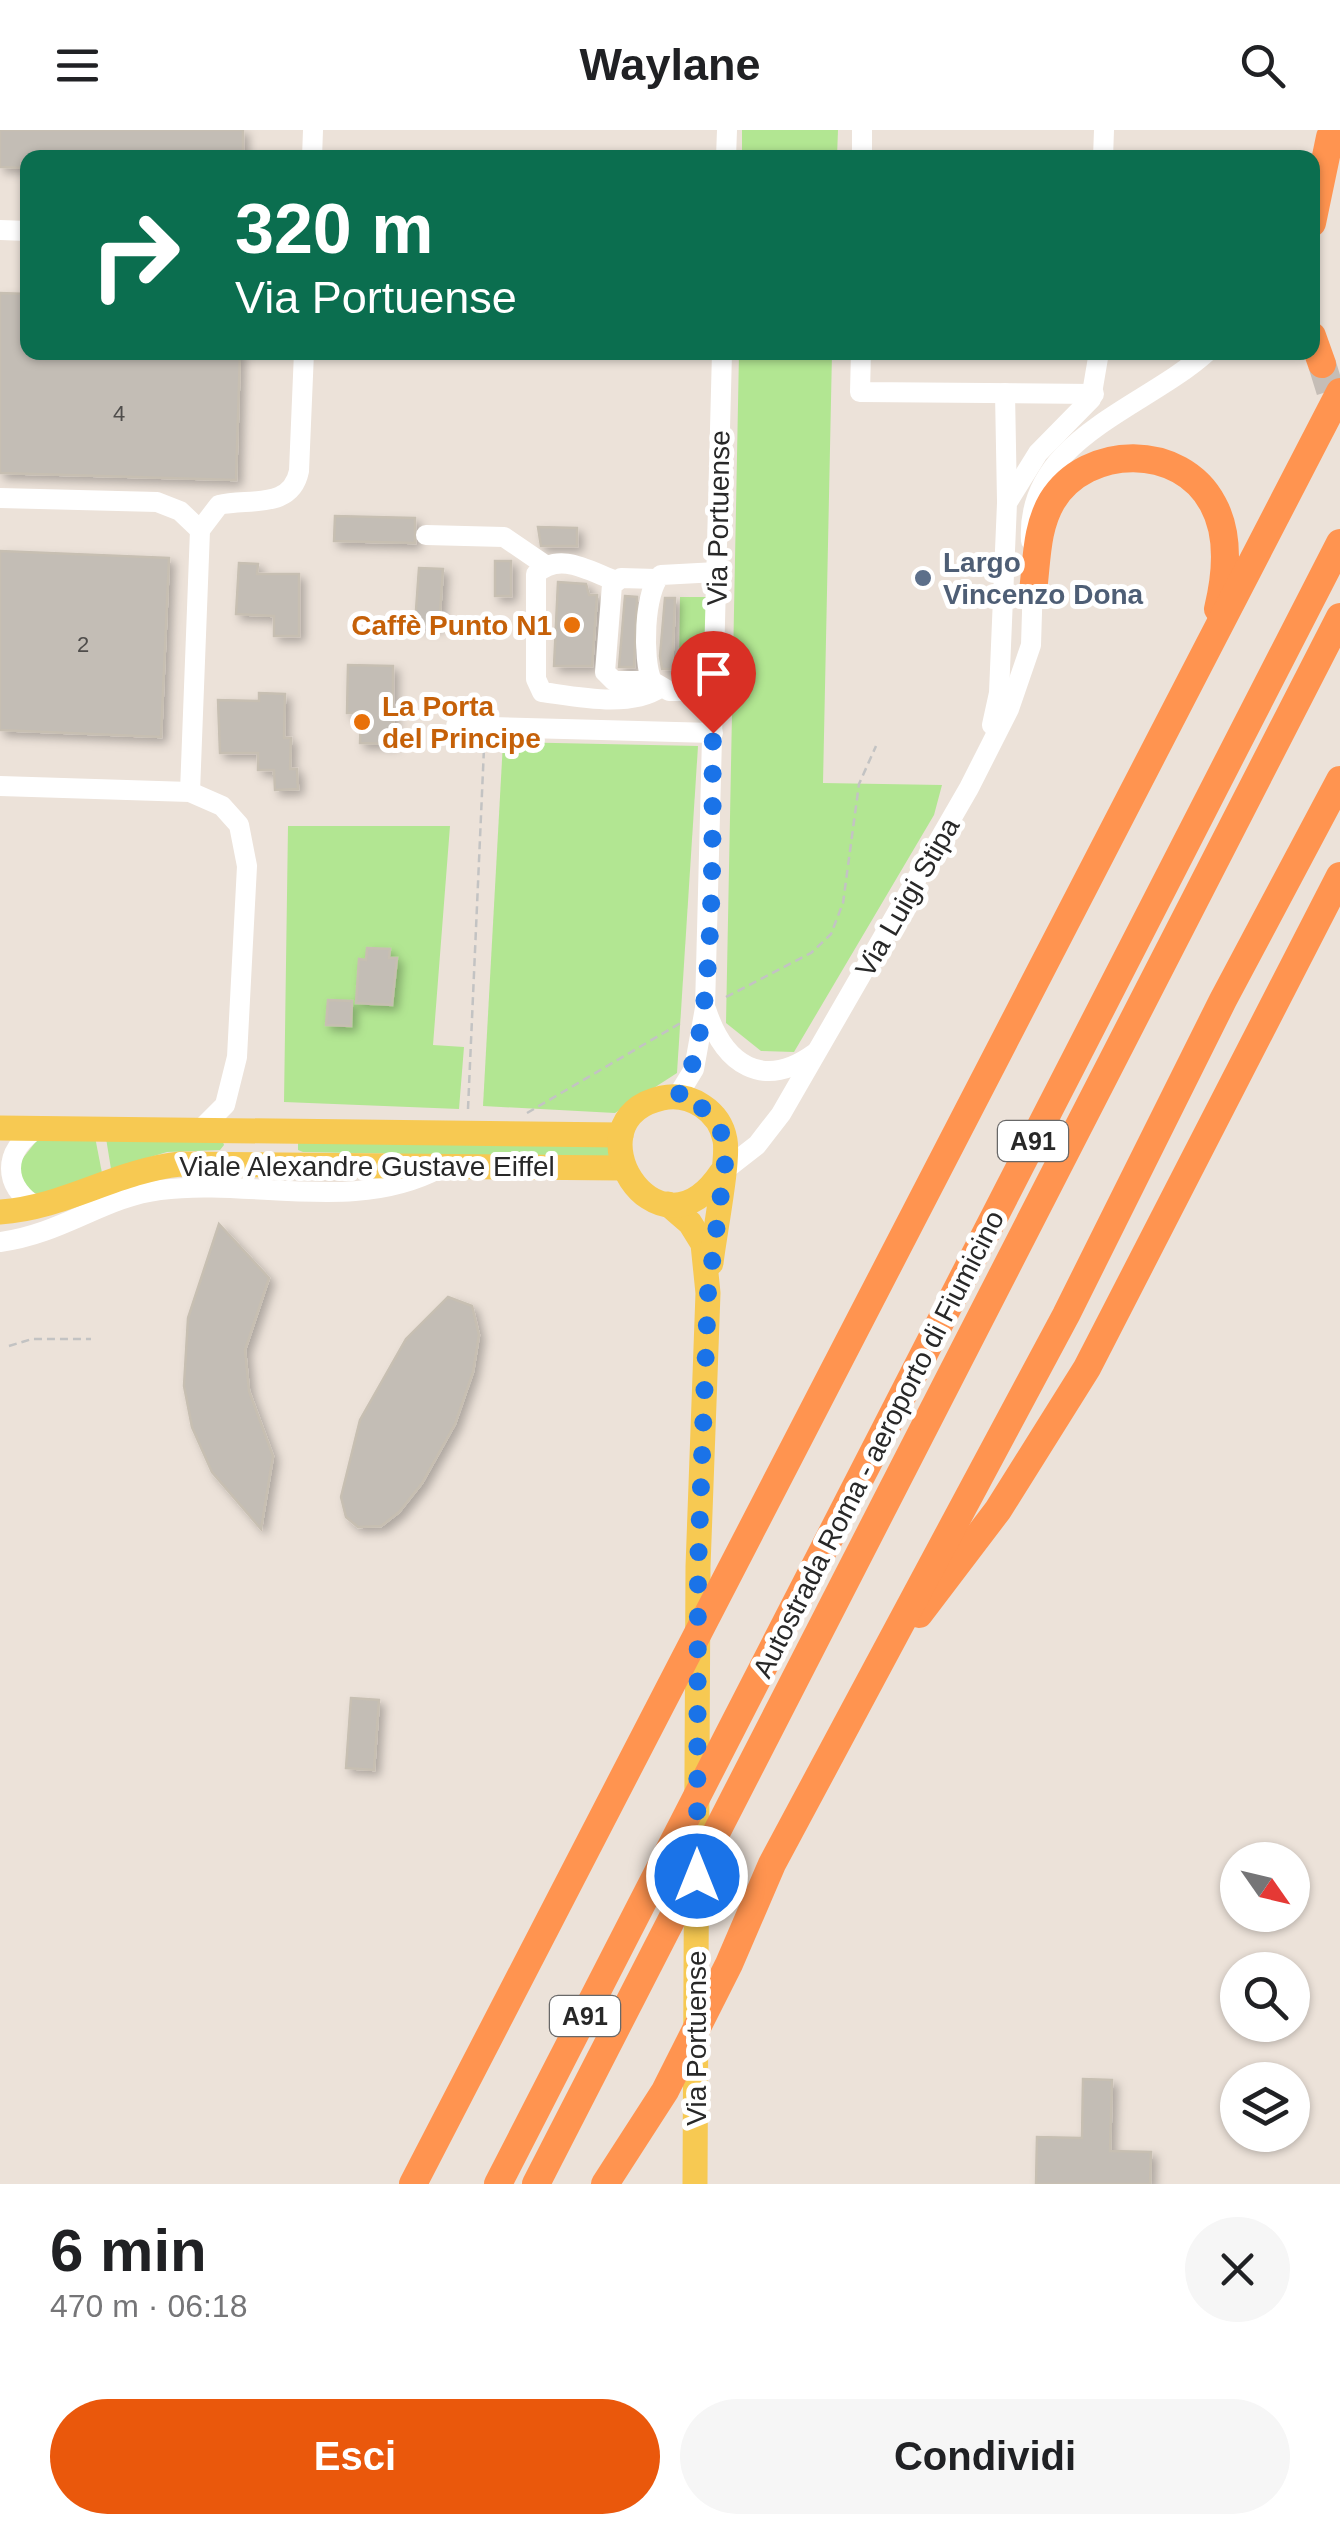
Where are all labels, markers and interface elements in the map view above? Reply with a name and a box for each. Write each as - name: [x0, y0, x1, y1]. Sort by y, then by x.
- icon: menu: [50, 38, 105, 93]
- icon: search: [1235, 38, 1290, 93]
- text: Waylane: [580, 39, 760, 90]
- icon: right: [70, 190, 200, 320]
- text: 320 m: [235, 190, 433, 268]
- text: Via Portuense: [235, 272, 517, 323]
- house number: 4: [113, 401, 125, 426]
- street label: Via Portuense: [701, 430, 736, 606]
- place label: Largo Vincenzo Dona: [943, 547, 1144, 610]
- marker: Largo Vincenzo Dona: [912, 567, 934, 589]
- place label: Caffè Punto N1: [351, 610, 552, 641]
- marker: Caffè Punto N1: [561, 614, 583, 636]
- pin: [671, 631, 756, 734]
- house number: 2: [77, 632, 89, 657]
- icon: arrive: [686, 646, 741, 701]
- place label: La Porta del Principe: [382, 691, 541, 754]
- marker: La Porta del Principe: [351, 711, 373, 733]
- street label: Via Luigi Stipa: [849, 812, 966, 982]
- road number: A91: [998, 1121, 1068, 1161]
- street label: Viale Alexandre Gustave Eiffel: [179, 1151, 555, 1182]
- street label: Autostrada Roma - aeroporto di Fiumicino: [747, 1206, 1010, 1683]
- position arrow: [645, 1824, 749, 1928]
- north arrow: [1220, 1842, 1310, 1932]
- map controls: [1220, 1842, 1310, 2152]
- street label: Via Portuense: [681, 1950, 712, 2126]
- button: search: [1220, 1952, 1310, 2042]
- road number: A91: [550, 1996, 620, 2036]
- button: layers: [1220, 2062, 1310, 2152]
- text: 6 min: [50, 2217, 207, 2284]
- button: close: [1185, 2217, 1290, 2322]
- text: 470 m · 06:18: [50, 2288, 247, 2324]
- button: Esci: [50, 2399, 660, 2514]
- button: Condividi: [680, 2399, 1290, 2514]

